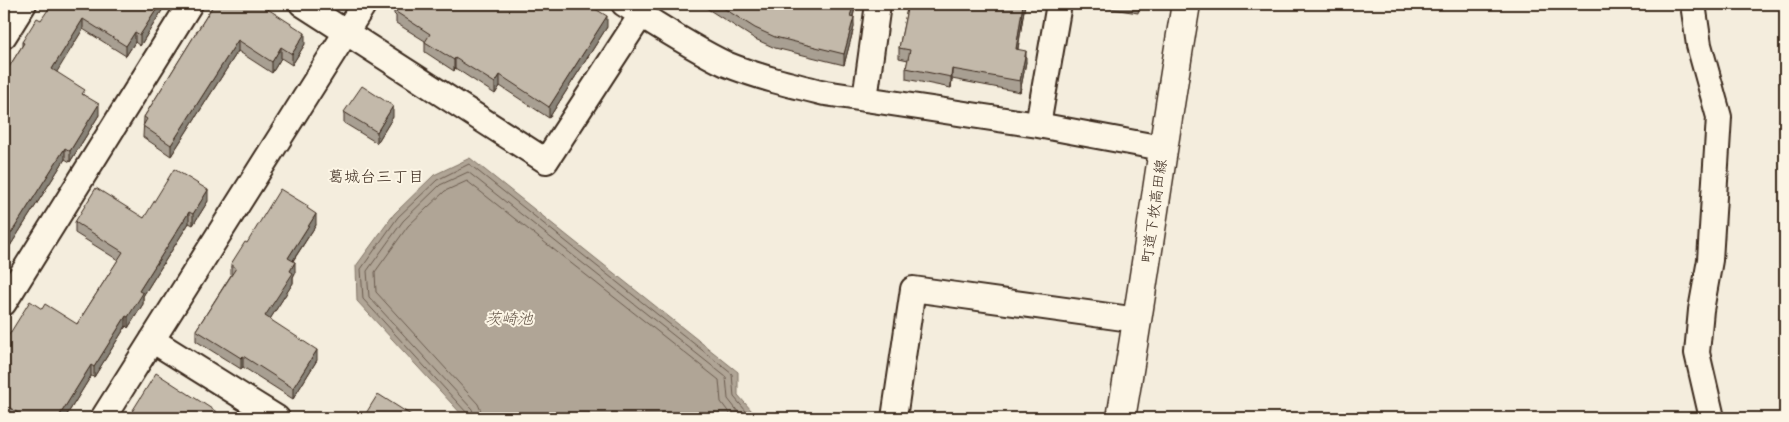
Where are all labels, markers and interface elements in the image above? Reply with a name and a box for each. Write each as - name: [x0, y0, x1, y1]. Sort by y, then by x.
- street label: 町道下牧高田線: [1136, 158, 1170, 264]
- district label: 葛城台三丁目: [328, 165, 424, 186]
- water label: 茨崎池: [485, 307, 534, 328]

